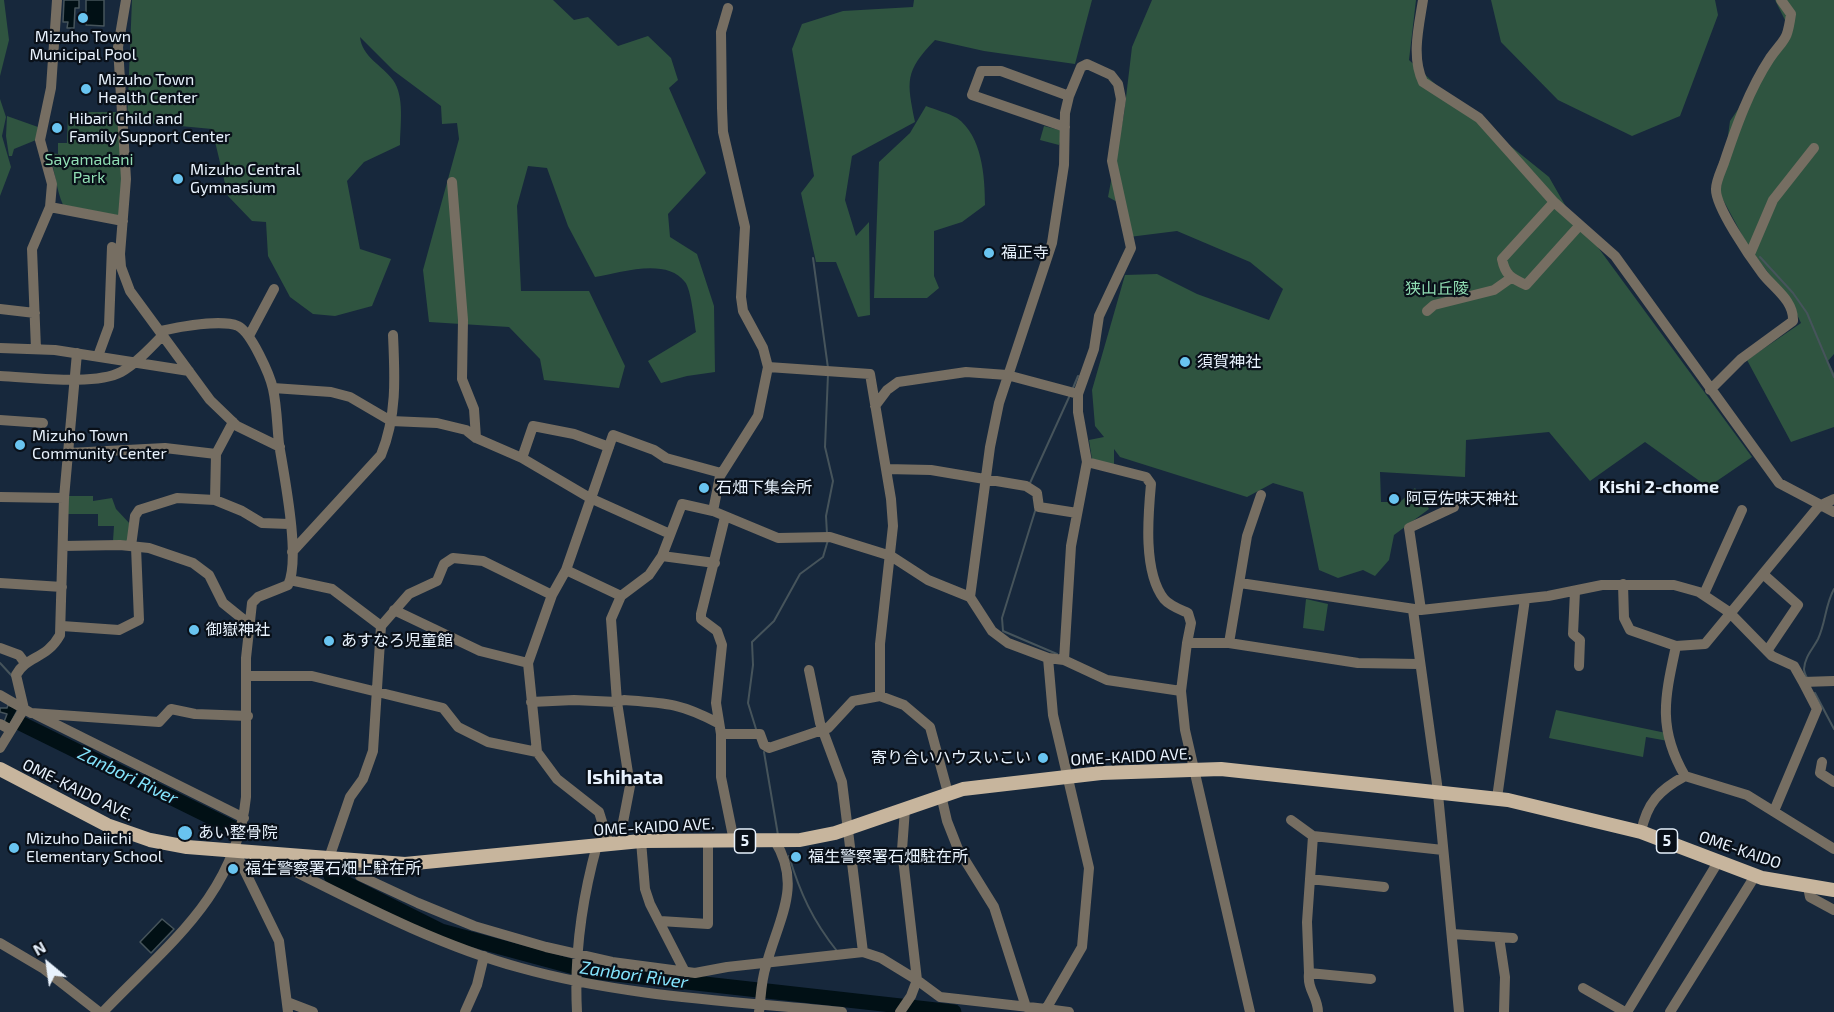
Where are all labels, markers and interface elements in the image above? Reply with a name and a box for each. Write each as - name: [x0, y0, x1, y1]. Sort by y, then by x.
- marker: Mizuho Town Municipal Pool: [76, 11, 90, 25]
- place label: Mizuho Town Municipal Pool: [30, 27, 136, 65]
- place label: Mizuho Town Health Center: [98, 70, 198, 108]
- marker: Mizuho Town Health Center: [79, 82, 93, 96]
- place label: Hibari Child and Family Support Center: [69, 109, 230, 147]
- marker: Hibari Child and Family Support Center: [50, 121, 64, 135]
- park label: Sayamadani Park: [45, 150, 133, 188]
- place label: Mizuho Central Gymnasium: [190, 160, 300, 198]
- marker: Mizuho Central Gymnasium: [171, 172, 185, 186]
- place label: 福正寺: [1001, 243, 1049, 263]
- marker: 福正寺: [982, 246, 996, 260]
- park label: 狭山丘陵: [1405, 279, 1469, 299]
- place label: 須賀神社: [1197, 352, 1261, 372]
- marker: 須賀神社: [1178, 355, 1192, 369]
- place label: Mizuho Town Community Center: [32, 426, 167, 464]
- marker: Mizuho Town Community Center: [13, 438, 27, 452]
- district label: Kishi 2-chome: [1599, 476, 1719, 498]
- place label: 石畑下集会所: [716, 478, 812, 498]
- marker: 石畑下集会所: [697, 481, 711, 495]
- place label: 阿豆佐味天神社: [1406, 489, 1518, 509]
- marker: 阿豆佐味天神社: [1387, 492, 1401, 506]
- place label: 御嶽神社: [206, 620, 270, 640]
- marker: 御嶽神社: [187, 623, 201, 637]
- place label: あすなろ児童館: [341, 631, 453, 651]
- marker: あすなろ児童館: [322, 634, 336, 648]
- water label: Zanbori River: [74, 742, 182, 810]
- street label: OME-KAIDO AVE.: [1070, 744, 1192, 770]
- place label: 寄り合いハウスいこい: [871, 748, 1031, 768]
- marker: 寄り合いハウスいこい: [1036, 751, 1050, 765]
- street label: OME-KAIDO AVE.: [19, 755, 137, 825]
- district label: Ishihata: [586, 765, 664, 789]
- street label: OME-KAIDO AVE.: [593, 814, 715, 840]
- place label: あい整骨院: [198, 823, 278, 843]
- marker: あい整骨院: [176, 824, 194, 842]
- street label: OME-KAIDO: [1696, 827, 1784, 873]
- place label: Mizuho Daiichi Elementary School: [26, 829, 163, 867]
- road number: 5: [734, 829, 756, 853]
- road number: 5: [1656, 829, 1678, 853]
- marker: Mizuho Daiichi Elementary School: [7, 841, 21, 855]
- place label: 福生警察署石畑駐在所: [808, 847, 968, 867]
- marker: 福生警察署石畑駐在所: [789, 850, 803, 864]
- place label: 福生警察署石畑上駐在所: [245, 859, 421, 879]
- marker: 福生警察署石畑上駐在所: [226, 862, 240, 876]
- north arrow: [18, 934, 78, 994]
- text: N: [29, 937, 49, 959]
- water label: Zanbori River: [579, 957, 689, 993]

